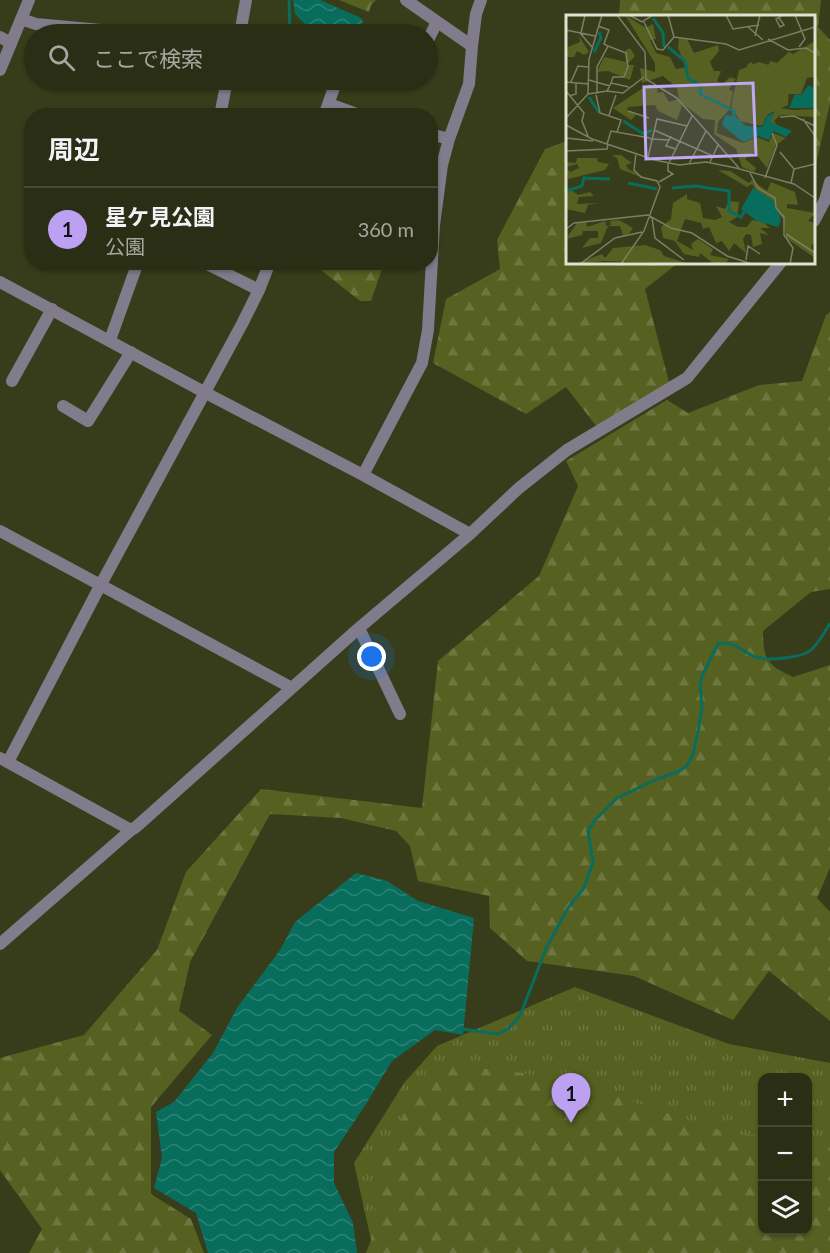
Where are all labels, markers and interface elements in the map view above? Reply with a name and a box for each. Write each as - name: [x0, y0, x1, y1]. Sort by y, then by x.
- inset map: [566, 15, 815, 264]
- search box: [24, 24, 438, 90]
- icon: search: [45, 41, 78, 74]
- text: ここで検索: [93, 45, 203, 72]
- text: 周辺: [48, 133, 100, 165]
- text: 星ケ見公園: [105, 203, 215, 230]
- text: 1: [62, 217, 73, 241]
- text: 360 m: [358, 217, 414, 241]
- text: 公園: [105, 234, 145, 258]
- your location: [357, 642, 386, 671]
- map controls: [758, 1073, 812, 1235]
- button: +: [758, 1073, 812, 1127]
- pin: 1: [552, 1074, 590, 1123]
- button: −: [758, 1127, 812, 1181]
- button: layers: [758, 1181, 812, 1235]

